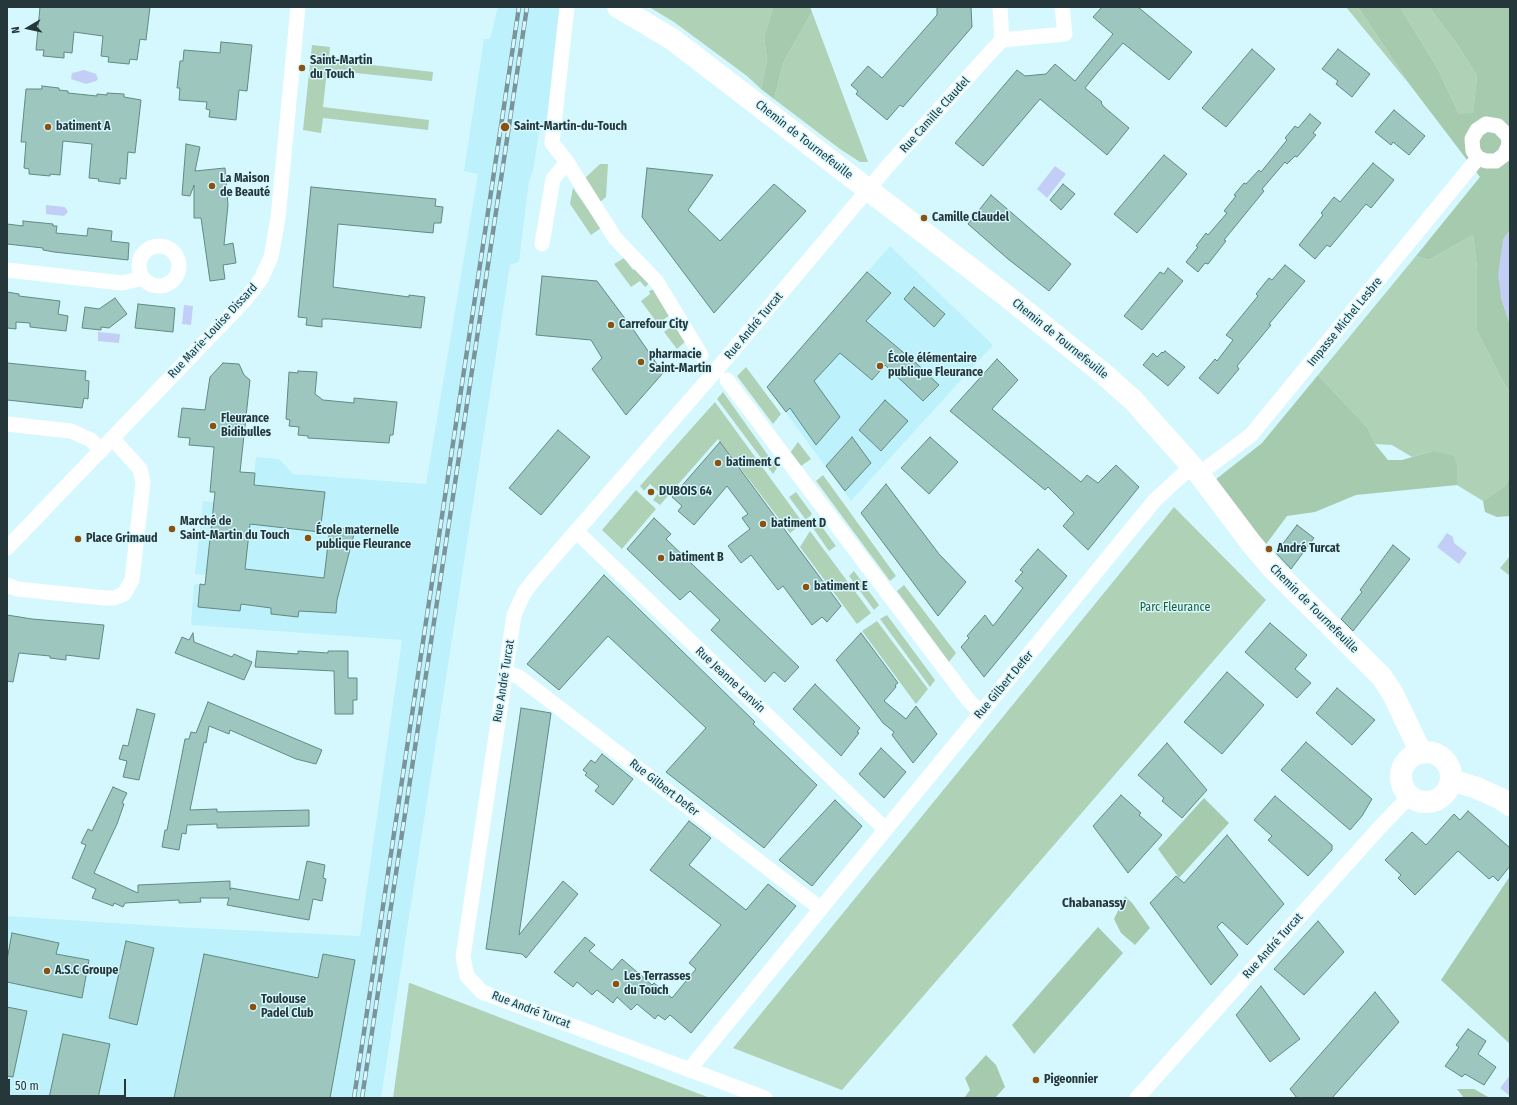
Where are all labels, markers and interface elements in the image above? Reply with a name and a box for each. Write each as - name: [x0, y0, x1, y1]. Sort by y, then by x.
- north arrow: [8, 8, 48, 48]
- text: N: [9, 26, 23, 34]
- place label: Saint-Martin du Touch: [310, 54, 372, 82]
- marker: Saint-Martin du Touch: [297, 63, 307, 73]
- street label: Rue Camille Claudel: [897, 74, 973, 156]
- street label: Chemin de Tournefeuille: [752, 97, 856, 183]
- place label: batiment A: [56, 120, 110, 134]
- place label: Saint-Martin-du-Touch: [514, 120, 627, 134]
- marker: Saint-Martin-du-Touch: [499, 121, 511, 133]
- marker: batiment A: [43, 122, 53, 132]
- place label: La Maison de Beauté: [220, 172, 270, 200]
- marker: La Maison de Beauté: [207, 181, 217, 191]
- place label: Camille Claudel: [932, 211, 1009, 225]
- marker: Camille Claudel: [919, 213, 929, 223]
- street label: Impasse Michel Lesbre: [1305, 275, 1385, 369]
- street label: Rue Marie-Louise Dissard: [165, 281, 261, 381]
- street label: Rue André Turcat: [722, 289, 786, 363]
- street label: Chemin de Tournefeuille: [1009, 296, 1111, 382]
- place label: Carrefour City: [619, 318, 688, 332]
- marker: Carrefour City: [606, 320, 616, 330]
- place label: pharmacie Saint-Martin: [649, 348, 711, 376]
- place label: École élémentaire publique Fleurance: [888, 352, 983, 380]
- marker: pharmacie Saint-Martin: [636, 357, 646, 367]
- marker: École élémentaire publique Fleurance: [875, 361, 885, 371]
- place label: Fleurance Bidibulles: [221, 412, 271, 440]
- marker: Fleurance Bidibulles: [208, 421, 218, 431]
- place label: batiment C: [726, 456, 780, 470]
- marker: batiment C: [713, 458, 723, 468]
- place label: DUBOIS 64: [659, 485, 712, 499]
- marker: DUBOIS 64: [646, 487, 656, 497]
- place label: Marché de Saint-Martin du Touch: [180, 515, 290, 543]
- place label: batiment D: [771, 517, 826, 531]
- marker: batiment D: [758, 519, 768, 529]
- marker: Marché de Saint-Martin du Touch: [167, 524, 177, 534]
- place label: École maternelle publique Fleurance: [316, 524, 411, 552]
- place label: Place Grimaud: [86, 532, 158, 546]
- marker: École maternelle publique Fleurance: [303, 533, 313, 543]
- marker: Place Grimaud: [73, 534, 83, 544]
- place label: André Turcat: [1277, 542, 1340, 556]
- marker: André Turcat: [1264, 544, 1274, 554]
- place label: batiment B: [669, 551, 724, 565]
- marker: batiment B: [656, 553, 666, 563]
- street label: Chemin de Tournefeuille: [1267, 562, 1361, 656]
- place label: batiment E: [814, 580, 868, 594]
- marker: batiment E: [801, 582, 811, 592]
- park label: Parc Fleurance: [1140, 601, 1210, 615]
- street label: Rue André Turcat: [490, 639, 518, 723]
- street label: Rue Jeanne Lanvin: [692, 644, 768, 716]
- street label: Rue Gilbert Defer: [971, 648, 1037, 722]
- street label: Rue Gilbert Defer: [626, 756, 702, 820]
- district label: Chabanassy: [1062, 895, 1126, 911]
- street label: Rue André Turcat: [1240, 910, 1306, 982]
- place label: A.S.C Groupe: [55, 964, 118, 978]
- marker: A.S.C Groupe: [42, 966, 52, 976]
- place label: Les Terrasses du Touch: [624, 970, 691, 998]
- marker: Les Terrasses du Touch: [611, 979, 621, 989]
- street label: Rue André Turcat: [490, 988, 572, 1032]
- place label: Toulouse Padel Club: [261, 993, 314, 1021]
- marker: Toulouse Padel Club: [248, 1002, 258, 1012]
- scale bar: [10, 1071, 128, 1097]
- place label: Pigeonnier: [1044, 1073, 1098, 1087]
- marker: Pigeonnier: [1031, 1075, 1041, 1085]
- text: 50 m: [15, 1079, 39, 1093]

